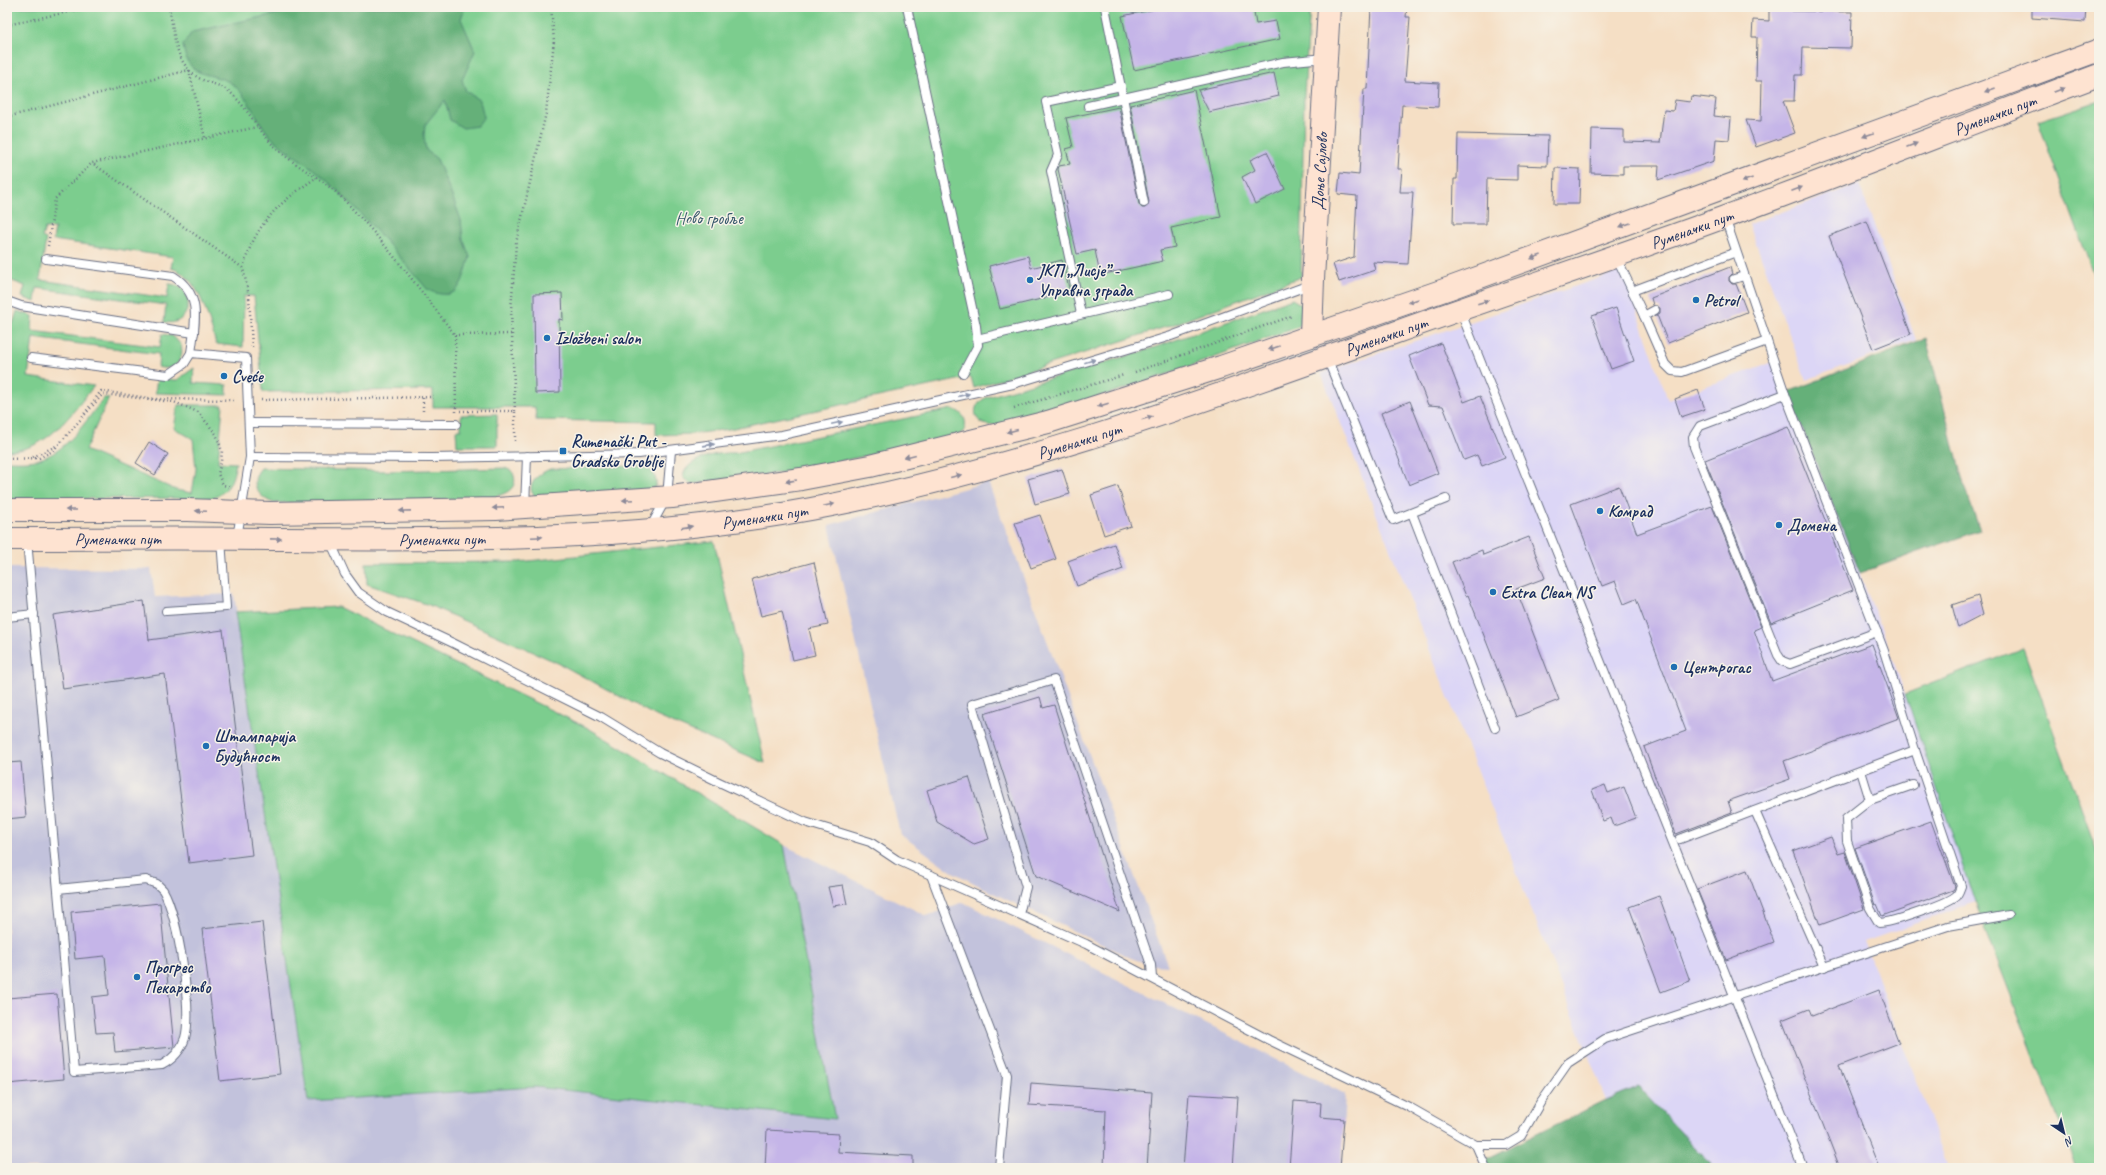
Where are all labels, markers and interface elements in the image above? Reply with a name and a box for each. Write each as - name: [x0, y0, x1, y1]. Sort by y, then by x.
- one-way arrow: [1984, 87, 1996, 93]
- one-way arrow: [2053, 87, 2065, 93]
- street label: Руменачки пут: [1951, 89, 2040, 140]
- street label: Доње Сајлово: [1307, 130, 1333, 210]
- one-way arrow: [1862, 132, 1874, 138]
- one-way arrow: [1907, 142, 1919, 148]
- one-way arrow: [1740, 177, 1752, 183]
- one-way arrow: [1792, 186, 1804, 192]
- street label: Руменачки пут: [1648, 205, 1737, 254]
- park label: Ново гробље: [675, 208, 744, 229]
- one-way arrow: [1618, 222, 1630, 228]
- one-way arrow: [1529, 255, 1541, 261]
- place label: ЈКП „Лисје” - Управна зграда: [1037, 260, 1134, 302]
- marker: ЈКП „Лисје” - Управна зграда: [1025, 275, 1035, 285]
- place label: Petrol: [1704, 290, 1741, 311]
- marker: Petrol: [1691, 295, 1701, 305]
- one-way arrow: [1407, 298, 1419, 304]
- one-way arrow: [1477, 298, 1489, 304]
- street label: Руменачки пут: [1342, 312, 1431, 361]
- place label: Izložbeni salon: [555, 328, 642, 349]
- marker: Izložbeni salon: [542, 333, 552, 343]
- one-way arrow: [1268, 346, 1280, 352]
- one-way arrow: [1084, 358, 1096, 364]
- place label: Cveće: [232, 366, 265, 387]
- marker: Cveće: [219, 371, 229, 381]
- one-way arrow: [958, 392, 971, 398]
- one-way arrow: [1096, 402, 1108, 408]
- one-way arrow: [1142, 415, 1154, 421]
- street label: Руменачки пут: [1035, 418, 1125, 464]
- one-way arrow: [831, 419, 844, 425]
- one-way arrow: [1005, 429, 1018, 435]
- place label: Rumenački Put - Gradsko Groblje: [571, 431, 667, 472]
- one-way arrow: [703, 442, 715, 448]
- marker: Rumenački Put - Gradsko Groblje: [558, 446, 568, 456]
- one-way arrow: [904, 454, 916, 460]
- one-way arrow: [950, 472, 962, 478]
- one-way arrow: [785, 478, 797, 484]
- one-way arrow: [622, 496, 634, 503]
- street label: Руменачки пут: [721, 500, 810, 534]
- place label: Комрад: [1608, 501, 1654, 522]
- one-way arrow: [823, 502, 835, 508]
- one-way arrow: [492, 505, 504, 512]
- marker: Комрад: [1595, 506, 1605, 516]
- one-way arrow: [64, 507, 77, 513]
- one-way arrow: [195, 507, 207, 514]
- one-way arrow: [398, 508, 411, 514]
- place label: Домена: [1787, 515, 1838, 536]
- marker: Домена: [1774, 520, 1784, 530]
- one-way arrow: [681, 524, 693, 530]
- street label: Руменачки пут: [399, 528, 486, 550]
- street label: Руменачки пут: [75, 529, 162, 550]
- one-way arrow: [531, 534, 544, 541]
- one-way arrow: [270, 536, 283, 542]
- place label: Extra Clean NS: [1501, 582, 1596, 603]
- marker: Extra Clean NS: [1488, 587, 1498, 597]
- place label: Центрогас: [1682, 657, 1752, 678]
- marker: Центрогас: [1669, 662, 1679, 672]
- place label: Штампарија Будућност: [214, 726, 296, 767]
- marker: Штампарија Будућност: [201, 741, 211, 751]
- place label: Прогрес Пекарство: [145, 957, 212, 998]
- marker: Прогрес Пекарство: [132, 972, 142, 982]
- north arrow: [2044, 1113, 2084, 1153]
- text: N: [2061, 1134, 2077, 1150]

